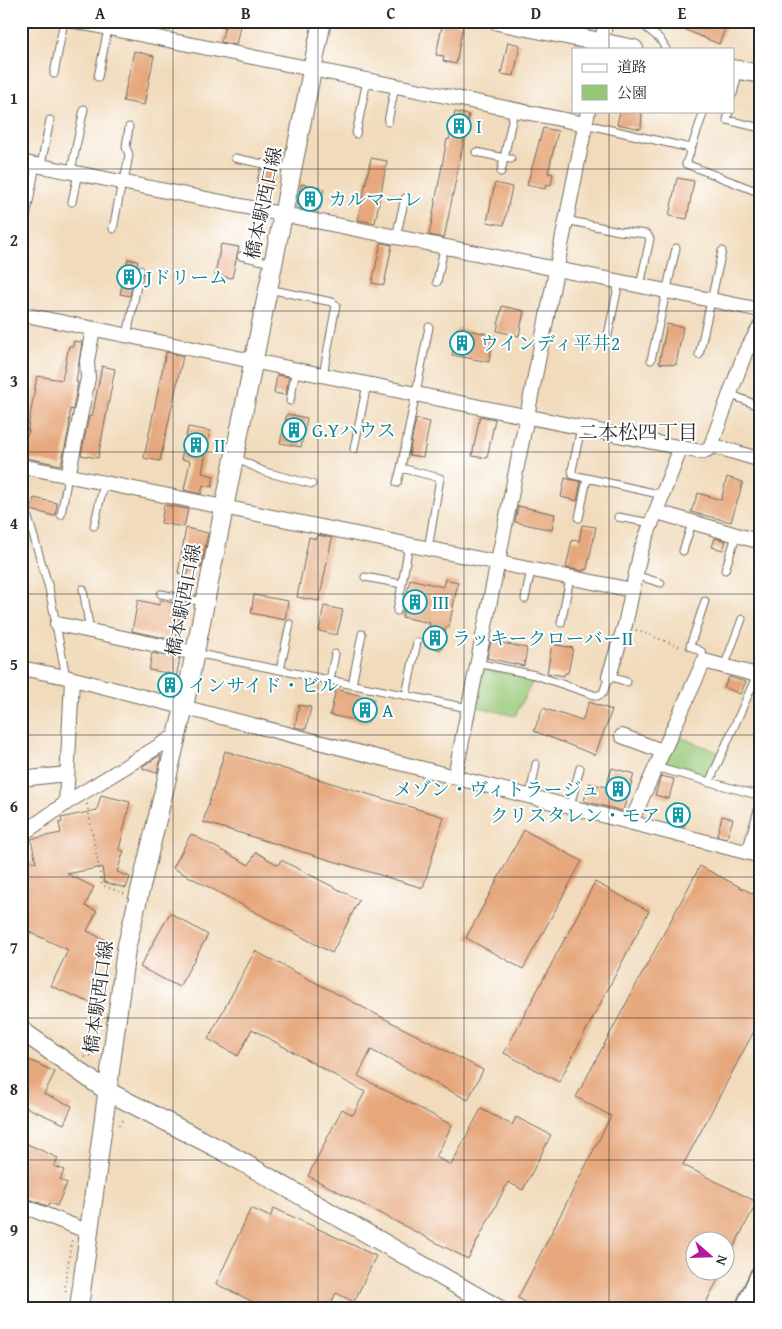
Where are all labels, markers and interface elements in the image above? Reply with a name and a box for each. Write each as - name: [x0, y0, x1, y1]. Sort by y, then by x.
- text: A: [95, 1, 106, 25]
- text: B: [241, 1, 251, 25]
- text: C: [386, 1, 396, 25]
- text: D: [531, 1, 541, 25]
- text: E: [678, 1, 687, 25]
- legend: [572, 48, 734, 112]
- text: 道路: [617, 56, 647, 77]
- text: 公園: [617, 82, 647, 103]
- text: 1: [10, 86, 18, 110]
- place label: Ⅰ: [476, 112, 482, 140]
- building icon: Ⅰ: [446, 113, 472, 139]
- street label: 橋本駅西口線: [237, 144, 289, 262]
- place label: カルマーレ: [328, 185, 423, 213]
- building icon: カルマーレ: [297, 186, 323, 212]
- text: 2: [10, 228, 18, 252]
- place label: Jドリーム: [144, 263, 228, 291]
- building icon: Jドリーム: [116, 264, 142, 290]
- place label: ウインディ平井2: [480, 329, 620, 357]
- building icon: ウインディ平井2: [449, 330, 475, 356]
- text: 3: [10, 369, 18, 393]
- place label: G.Yハウス: [312, 416, 396, 444]
- building icon: G.Yハウス: [281, 417, 307, 443]
- district label: 二本松四丁目: [578, 417, 698, 446]
- place label: Ⅱ: [214, 431, 226, 459]
- building icon: Ⅱ: [183, 432, 209, 458]
- text: 4: [10, 511, 18, 535]
- street label: 橋本駅西口線: [158, 541, 208, 659]
- place label: Ⅲ: [432, 588, 450, 616]
- building icon: Ⅲ: [402, 589, 428, 615]
- place label: ラッキークローバーⅡ: [452, 624, 633, 652]
- building icon: ラッキークローバーⅡ: [422, 625, 448, 651]
- text: 5: [10, 652, 18, 676]
- place label: インサイド・ビル: [188, 671, 339, 699]
- building icon: インサイド・ビル: [157, 672, 183, 698]
- place label: A: [382, 696, 394, 724]
- building icon: A: [352, 697, 378, 723]
- place label: メゾン・ヴィトラージュ: [393, 775, 600, 803]
- building icon: メゾン・ヴィトラージュ: [605, 776, 631, 802]
- text: 6: [10, 794, 18, 818]
- place label: クリスタレン・モア: [490, 801, 660, 829]
- building icon: クリスタレン・モア: [665, 802, 691, 828]
- text: 7: [10, 935, 18, 959]
- street label: 橋本駅西口線: [76, 939, 120, 1055]
- text: 8: [10, 1077, 18, 1101]
- text: 9: [10, 1218, 18, 1242]
- north arrow: [684, 1232, 734, 1282]
- text: N: [711, 1253, 733, 1269]

